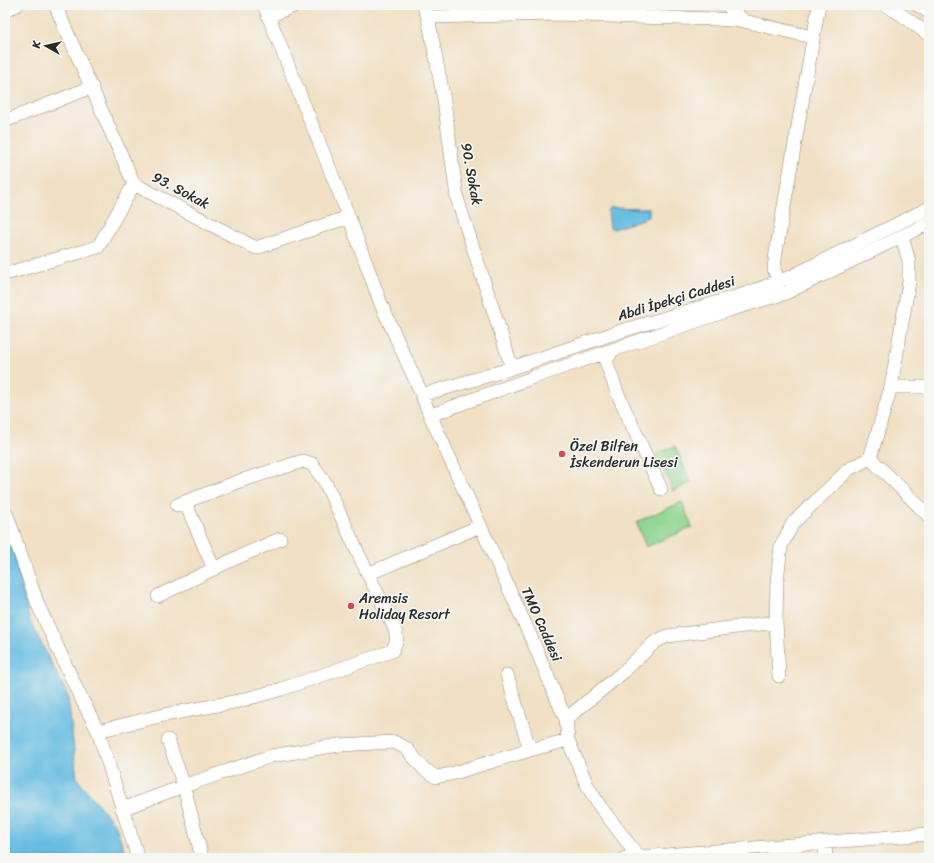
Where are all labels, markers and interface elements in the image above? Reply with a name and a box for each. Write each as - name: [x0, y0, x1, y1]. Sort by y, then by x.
- north arrow: [26, 26, 66, 66]
- text: K: [27, 39, 47, 50]
- street label: 90. Sokak: [454, 141, 489, 208]
- street label: 93. Sokak: [148, 165, 214, 216]
- street label: Abdi İpekçi Caddesi: [613, 268, 739, 329]
- place label: Özel Bilfen İskenderun Lisesi: [569, 434, 679, 475]
- marker: Özel Bilfen İskenderun Lisesi: [557, 449, 567, 459]
- street label: TMO Caddesi: [514, 583, 570, 667]
- place label: Aremsis Holiday Resort: [358, 586, 451, 627]
- marker: Aremsis Holiday Resort: [346, 601, 356, 611]

